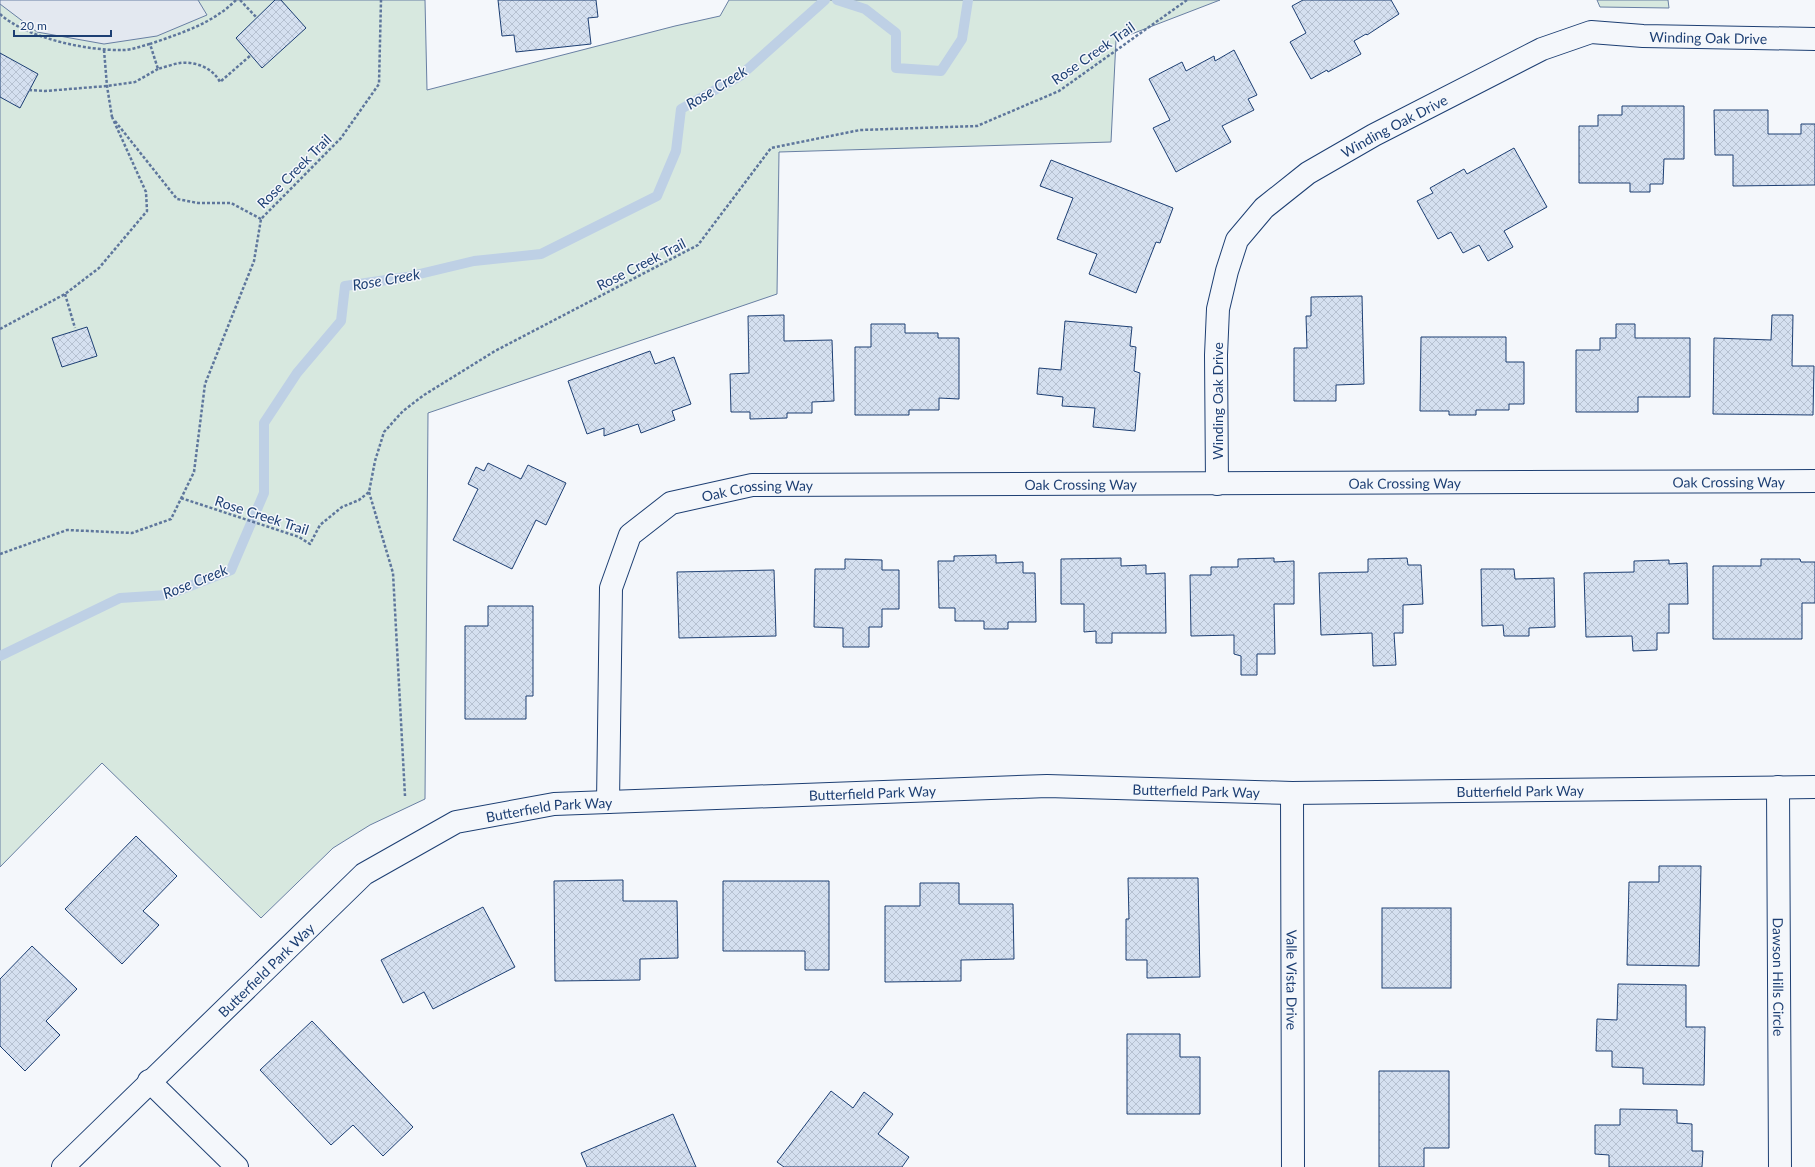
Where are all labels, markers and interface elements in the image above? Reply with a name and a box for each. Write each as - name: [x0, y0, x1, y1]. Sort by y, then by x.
- scale bar: [14, 12, 111, 38]
- text: 20 m: [20, 18, 47, 33]
- street label: Rose Creek Trail: [1048, 18, 1138, 88]
- street label: Winding Oak Drive: [1649, 28, 1767, 47]
- water label: Rose Creek: [682, 61, 750, 113]
- street label: Winding Oak Drive: [1338, 91, 1450, 161]
- street label: Rose Creek Trail: [253, 130, 335, 212]
- street label: Rose Creek Trail: [594, 234, 688, 294]
- water label: Rose Creek: [351, 264, 422, 294]
- street label: Winding Oak Drive: [1209, 342, 1226, 460]
- street label: Oak Crossing Way: [1672, 473, 1786, 490]
- street label: Oak Crossing Way: [1348, 474, 1462, 491]
- street label: Oak Crossing Way: [1024, 475, 1138, 492]
- street label: Oak Crossing Way: [700, 476, 814, 504]
- street label: Rose Creek Trail: [213, 492, 311, 538]
- water label: Rose Creek: [160, 560, 231, 602]
- street label: Butterfield Park Way: [1132, 780, 1261, 801]
- street label: Butterfield Park Way: [1456, 781, 1585, 800]
- street label: Butterfield Park Way: [808, 782, 937, 803]
- street label: Butterfield Park Way: [484, 793, 613, 825]
- street label: Dawson Hills Circle: [1770, 917, 1788, 1037]
- street label: Butterfield Park Way: [214, 919, 318, 1020]
- street label: Valle Vista Drive: [1284, 930, 1301, 1030]

